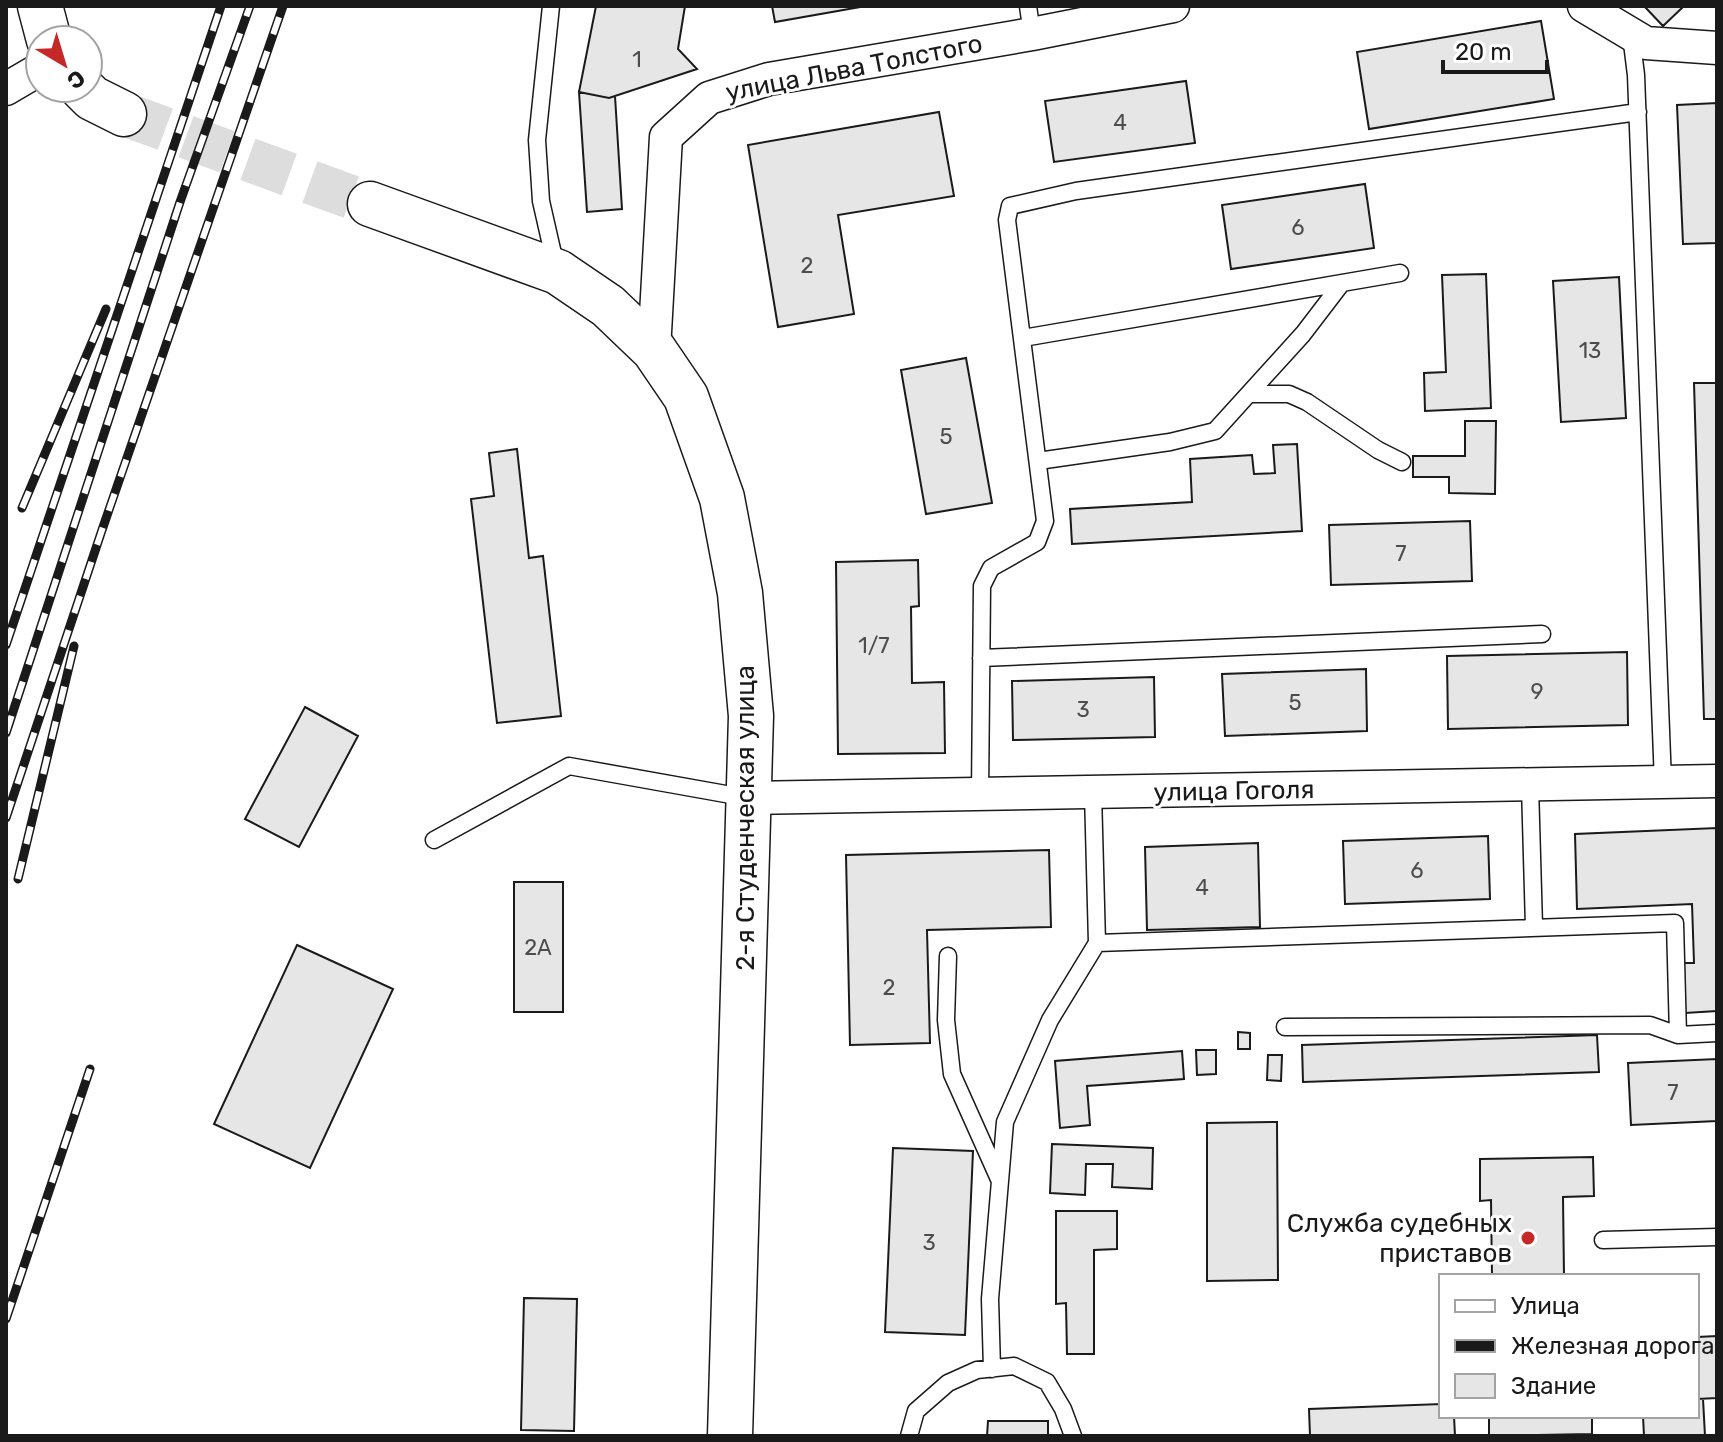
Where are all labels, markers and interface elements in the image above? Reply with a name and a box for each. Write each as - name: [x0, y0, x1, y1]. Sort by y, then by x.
- north arrow: [24, 24, 104, 104]
- scale bar: [1443, 24, 1547, 74]
- street label: улица Льва Толстого: [723, 28, 985, 108]
- text: 20 m: [1455, 38, 1512, 66]
- house number: 1: [632, 46, 642, 73]
- text: С: [62, 64, 90, 95]
- house number: 4: [1113, 109, 1127, 136]
- house number: 6: [1291, 214, 1305, 241]
- house number: 2: [801, 252, 813, 279]
- house number: 13: [1579, 337, 1601, 364]
- house number: 5: [939, 423, 953, 450]
- house number: 7: [1395, 540, 1407, 567]
- house number: 1/7: [858, 632, 890, 659]
- street label: 2-я Студенческая улица: [730, 665, 761, 971]
- house number: 9: [1530, 678, 1544, 705]
- house number: 5: [1288, 689, 1302, 716]
- house number: 3: [1076, 696, 1090, 723]
- street label: улица Гоголя: [1153, 774, 1315, 808]
- house number: 6: [1410, 857, 1424, 884]
- house number: 4: [1195, 874, 1209, 901]
- house number: 2А: [524, 934, 552, 961]
- house number: 2: [883, 974, 895, 1001]
- house number: 7: [1667, 1079, 1679, 1106]
- place label: Служба судебных приставов: [1287, 1208, 1512, 1269]
- house number: 3: [922, 1229, 936, 1256]
- marker: Служба судебных приставов: [1519, 1229, 1537, 1247]
- legend: [1439, 1274, 1699, 1418]
- text: Улица: [1511, 1292, 1580, 1320]
- text: Железная дорога: [1511, 1332, 1714, 1360]
- text: Здание: [1511, 1372, 1596, 1400]

